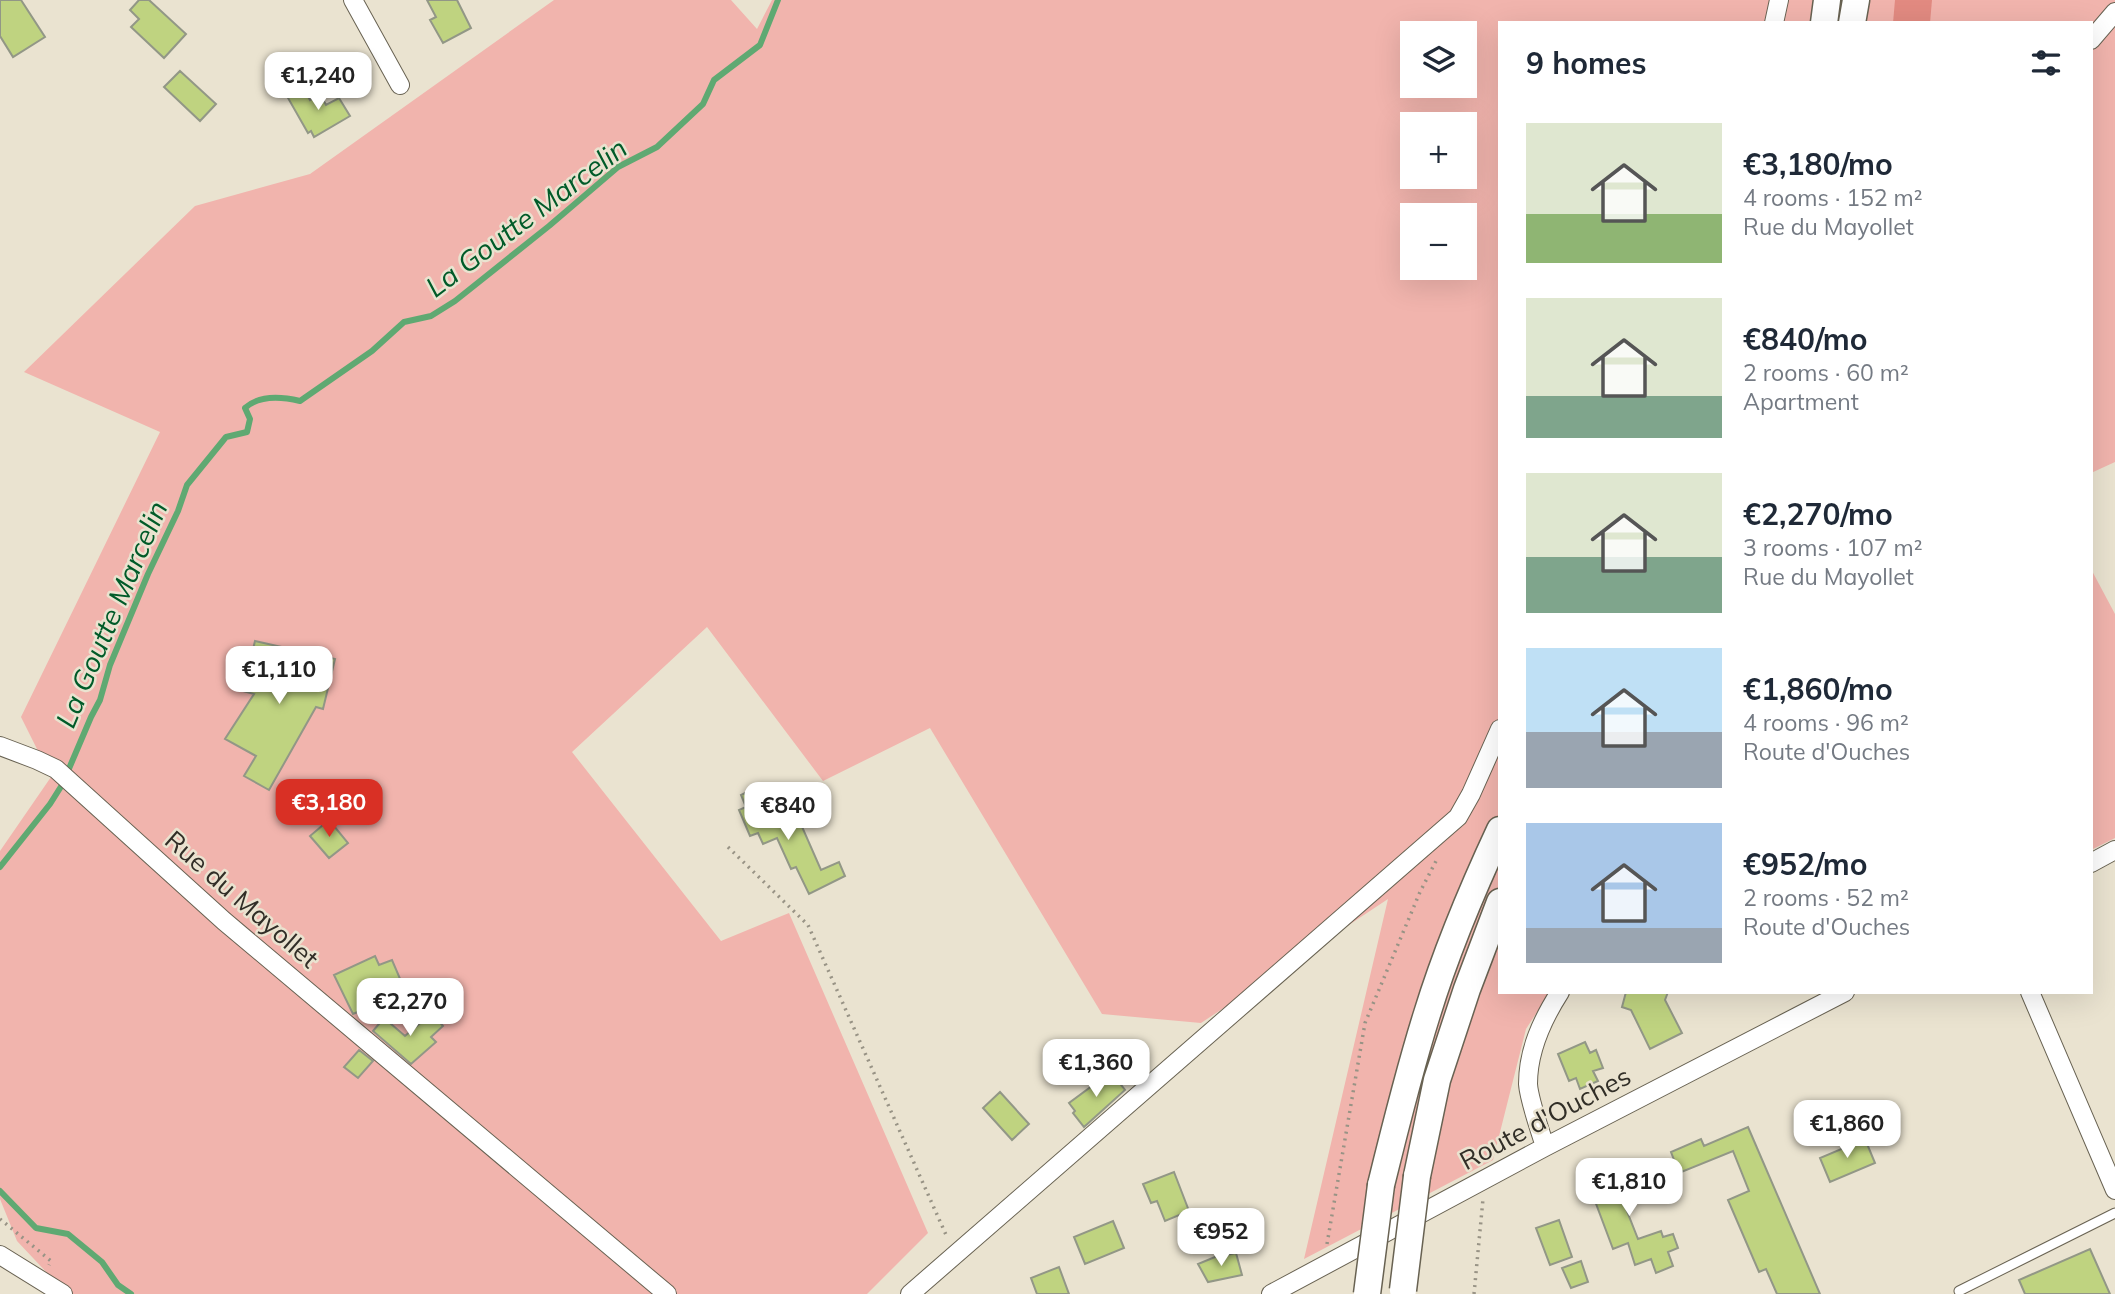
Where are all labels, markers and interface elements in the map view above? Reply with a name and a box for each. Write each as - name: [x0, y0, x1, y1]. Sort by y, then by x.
- map controls: [1400, 21, 1477, 280]
- button: layers: [1400, 21, 1477, 98]
- text: 9 homes: [1526, 44, 1647, 82]
- icon: filters: [2027, 44, 2065, 82]
- pin: €1,240: [261, 52, 375, 112]
- text: €1,240: [281, 60, 355, 89]
- button: +: [1400, 112, 1477, 189]
- water label: La Goutte Marcelin: [418, 130, 634, 304]
- text: €3,180/mo: [1743, 145, 1893, 183]
- icon: home: [1582, 151, 1666, 235]
- text: 4 rooms · 152 m²: [1743, 183, 1923, 212]
- button: −: [1400, 203, 1477, 280]
- text: Rue du Mayollet: [1743, 212, 1914, 241]
- text: €840/mo: [1743, 320, 1867, 358]
- icon: home: [1582, 326, 1666, 410]
- text: 2 rooms · 60 m²: [1743, 358, 1909, 387]
- text: Apartment: [1743, 387, 1859, 416]
- water label: La Goutte Marcelin: [47, 495, 175, 733]
- text: €2,270/mo: [1743, 495, 1893, 533]
- icon: home: [1582, 501, 1666, 585]
- text: 3 rooms · 107 m²: [1743, 533, 1923, 562]
- text: Rue du Mayollet: [1743, 562, 1914, 591]
- pin: €1,110: [222, 646, 336, 706]
- text: €1,110: [242, 654, 316, 683]
- text: €1,860/mo: [1743, 670, 1893, 708]
- icon: home: [1582, 676, 1666, 760]
- text: 4 rooms · 96 m²: [1743, 708, 1909, 737]
- text: Route d'Ouches: [1743, 737, 1910, 766]
- pin: €3,180: [272, 780, 386, 839]
- pin: €840: [747, 782, 829, 842]
- text: €3,180: [292, 787, 366, 816]
- text: €840: [760, 790, 816, 819]
- street label: Rue du Mayollet: [158, 823, 326, 975]
- text: €952/mo: [1743, 845, 1867, 883]
- icon: home: [1582, 851, 1666, 935]
- text: 2 rooms · 52 m²: [1743, 883, 1909, 912]
- text: Route d'Ouches: [1743, 912, 1910, 941]
- pin: €2,270: [353, 978, 467, 1038]
- text: €2,270: [373, 986, 447, 1015]
- pin: €1,360: [1039, 1040, 1153, 1099]
- text: €1,360: [1059, 1047, 1133, 1076]
- street label: Route d'Ouches: [1454, 1059, 1636, 1177]
- pin: €1,860: [1790, 1100, 1904, 1160]
- text: €1,860: [1810, 1108, 1884, 1137]
- pin: €1,810: [1572, 1158, 1686, 1218]
- text: €1,810: [1592, 1166, 1666, 1195]
- pin: €952: [1180, 1208, 1262, 1268]
- text: €952: [1193, 1216, 1249, 1245]

